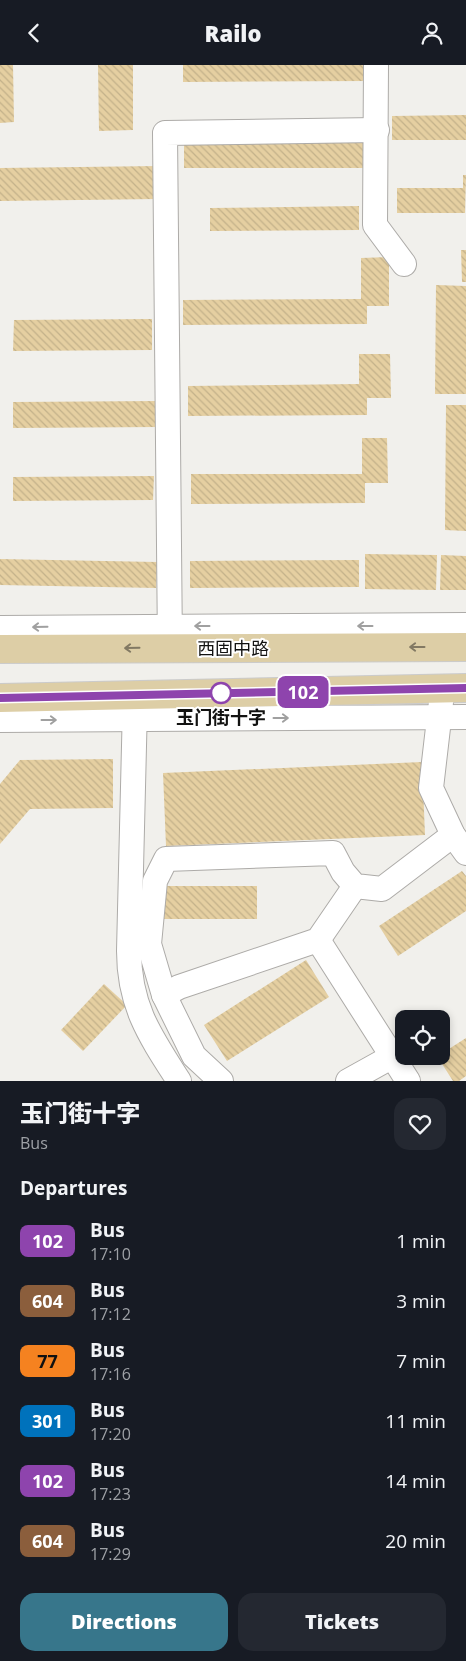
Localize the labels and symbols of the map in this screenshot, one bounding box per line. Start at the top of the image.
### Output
one-way arrow [195,621,211,631]
one-way arrow [357,621,374,631]
one-way arrow [32,623,48,632]
street label: 西固中路 [197,636,269,660]
one-way arrow [410,642,426,652]
one-way arrow [125,643,141,653]
line badge: 102 [274,676,332,708]
marker: 玉门街十字 [210,682,232,704]
place label: 玉门街十字 [176,705,266,729]
one-way arrow [272,713,289,723]
one-way arrow [40,715,56,725]

